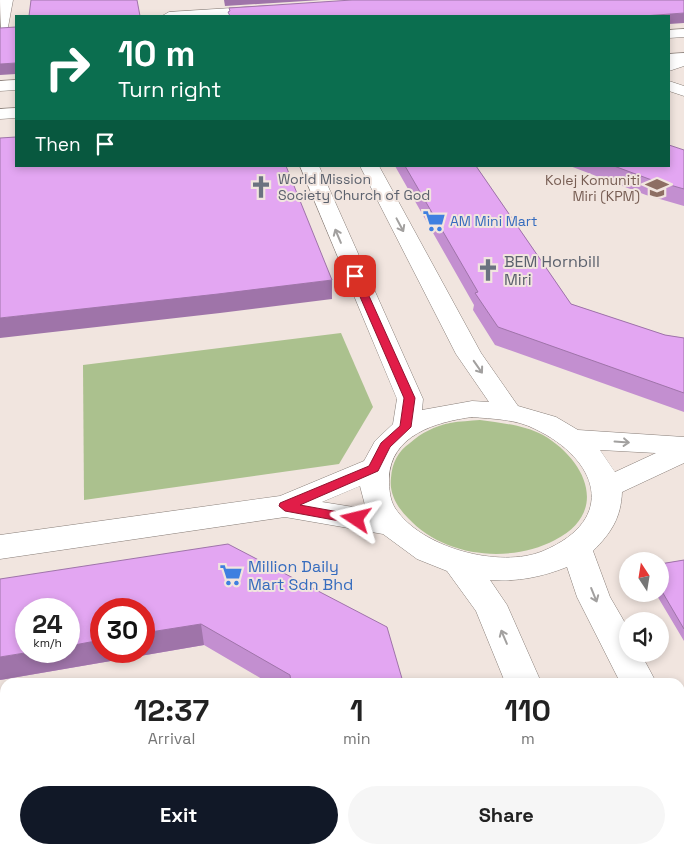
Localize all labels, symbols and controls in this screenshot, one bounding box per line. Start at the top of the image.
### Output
text: 10 m [118,32,195,76]
icon: right [35,35,100,100]
text: Turn right [118,75,221,103]
icon: arrive [91,130,119,158]
text: Then [35,132,81,157]
place label: World Mission Society Church of God [278,170,430,204]
place label: Kolej Komuniti Miri (KPM) [545,171,640,205]
church icon: World Mission Society Church of God [248,174,274,200]
school or university icon: Kolej Komuniti Miri (KPM) [644,175,670,201]
supermarket icon: AM Mini Mart [421,208,447,234]
place label: AM Mini Mart [450,212,538,230]
one-way arrow [395,217,405,232]
one-way arrow [333,229,343,244]
place label: BEM Hornbill Miri [504,251,600,290]
pin [334,255,376,297]
church icon: BEM Hornbill Miri [475,257,501,283]
icon: arrive [341,262,369,290]
one-way arrow [473,360,483,374]
one-way arrow [614,437,630,447]
position arrow [329,492,381,544]
north arrow [619,552,669,602]
map controls [619,552,669,662]
place label: Million Daily Mart Sdn Bhd [248,556,353,595]
supermarket icon: Million Daily Mart Sdn Bhd [218,562,244,588]
one-way arrow [589,587,599,602]
speed limit sign: 30 [90,598,155,663]
text: 24 [32,608,63,640]
button: sound [619,612,669,662]
one-way arrow [499,630,508,646]
text: km/h [33,635,62,651]
text: 12:37 [134,691,209,730]
text: 1 [350,691,364,730]
text: 110 [505,691,551,730]
text: Arrival [148,728,195,749]
text: min [343,728,371,749]
text: m [521,728,535,749]
button: Exit [20,786,338,844]
button: Share [348,786,665,844]

